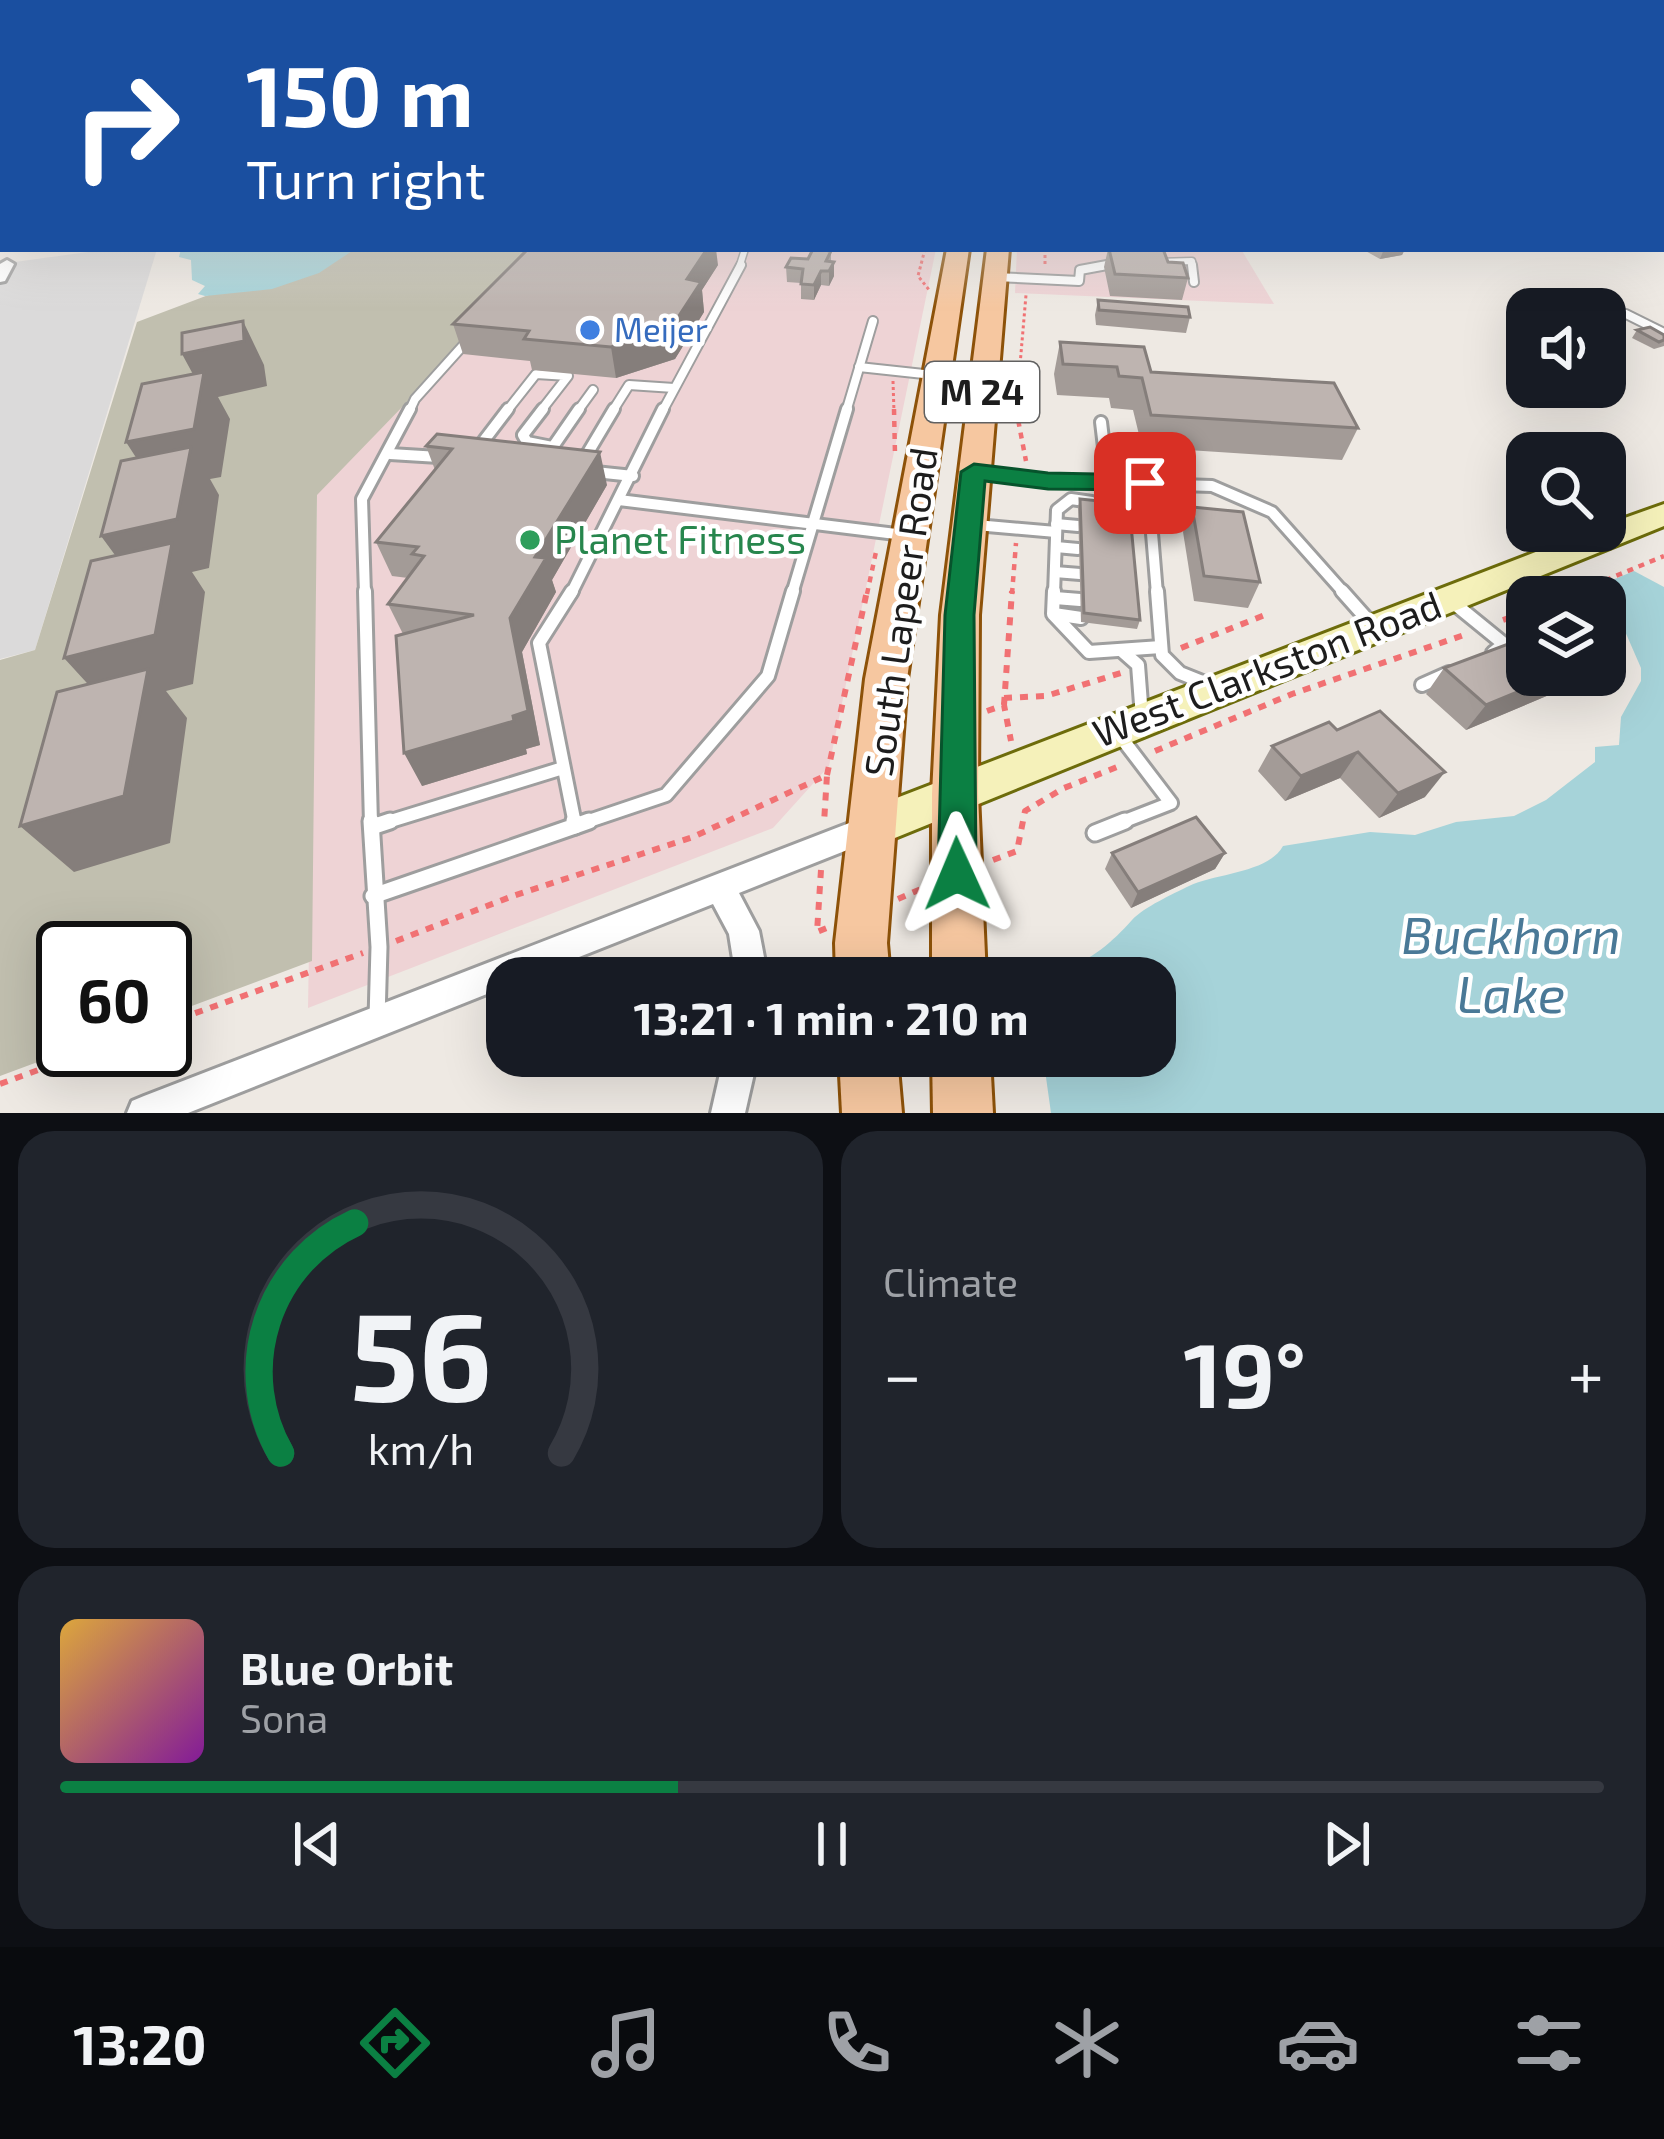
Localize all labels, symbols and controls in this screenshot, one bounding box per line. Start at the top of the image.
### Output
text: 150 m [246,43,474,144]
icon: right [48,48,204,204]
text: Turn right [246,145,486,210]
map controls [1506,288,1626,696]
button: sound [1506,288,1626,408]
place label: Meijer [614,309,708,349]
marker: Meijer [577,317,603,343]
road number: M 24 [925,362,1039,422]
pin [1094,432,1196,534]
button: search [1506,432,1626,552]
street label: South Lapeer Road [853,444,946,779]
icon: arrive [1112,450,1178,516]
place label: Planet Fitness [554,515,806,562]
marker: Planet Fitness [517,527,543,553]
button: layers [1506,576,1626,696]
street label: West Clarkston Road [1086,579,1447,756]
position arrow [894,811,1020,937]
water label: Buckhorn Lake [1401,903,1621,1023]
speed limit sign: 60 [36,921,192,1077]
text: 13:21 · 1 min · 210 m [633,990,1029,1044]
text: Climate [883,1258,1018,1305]
text: 56 [349,1277,492,1427]
text: 19° [1183,1318,1306,1426]
text: − [883,1333,922,1412]
text: + [1568,1333,1604,1412]
text: km/h [367,1421,474,1473]
text: Blue Orbit [240,1640,453,1694]
text: Sona [240,1694,328,1741]
icon: previous [284,1811,350,1877]
icon: pause [799,1811,865,1877]
icon: next [1314,1811,1380,1877]
icon: directions [353,2001,437,2085]
icon: music [584,2001,668,2085]
icon: phone [815,2001,899,2085]
icon: climate [1045,2001,1129,2085]
icon: car [1276,2001,1360,2085]
icon: filters [1507,2001,1591,2085]
text: 13:20 [73,2011,207,2076]

